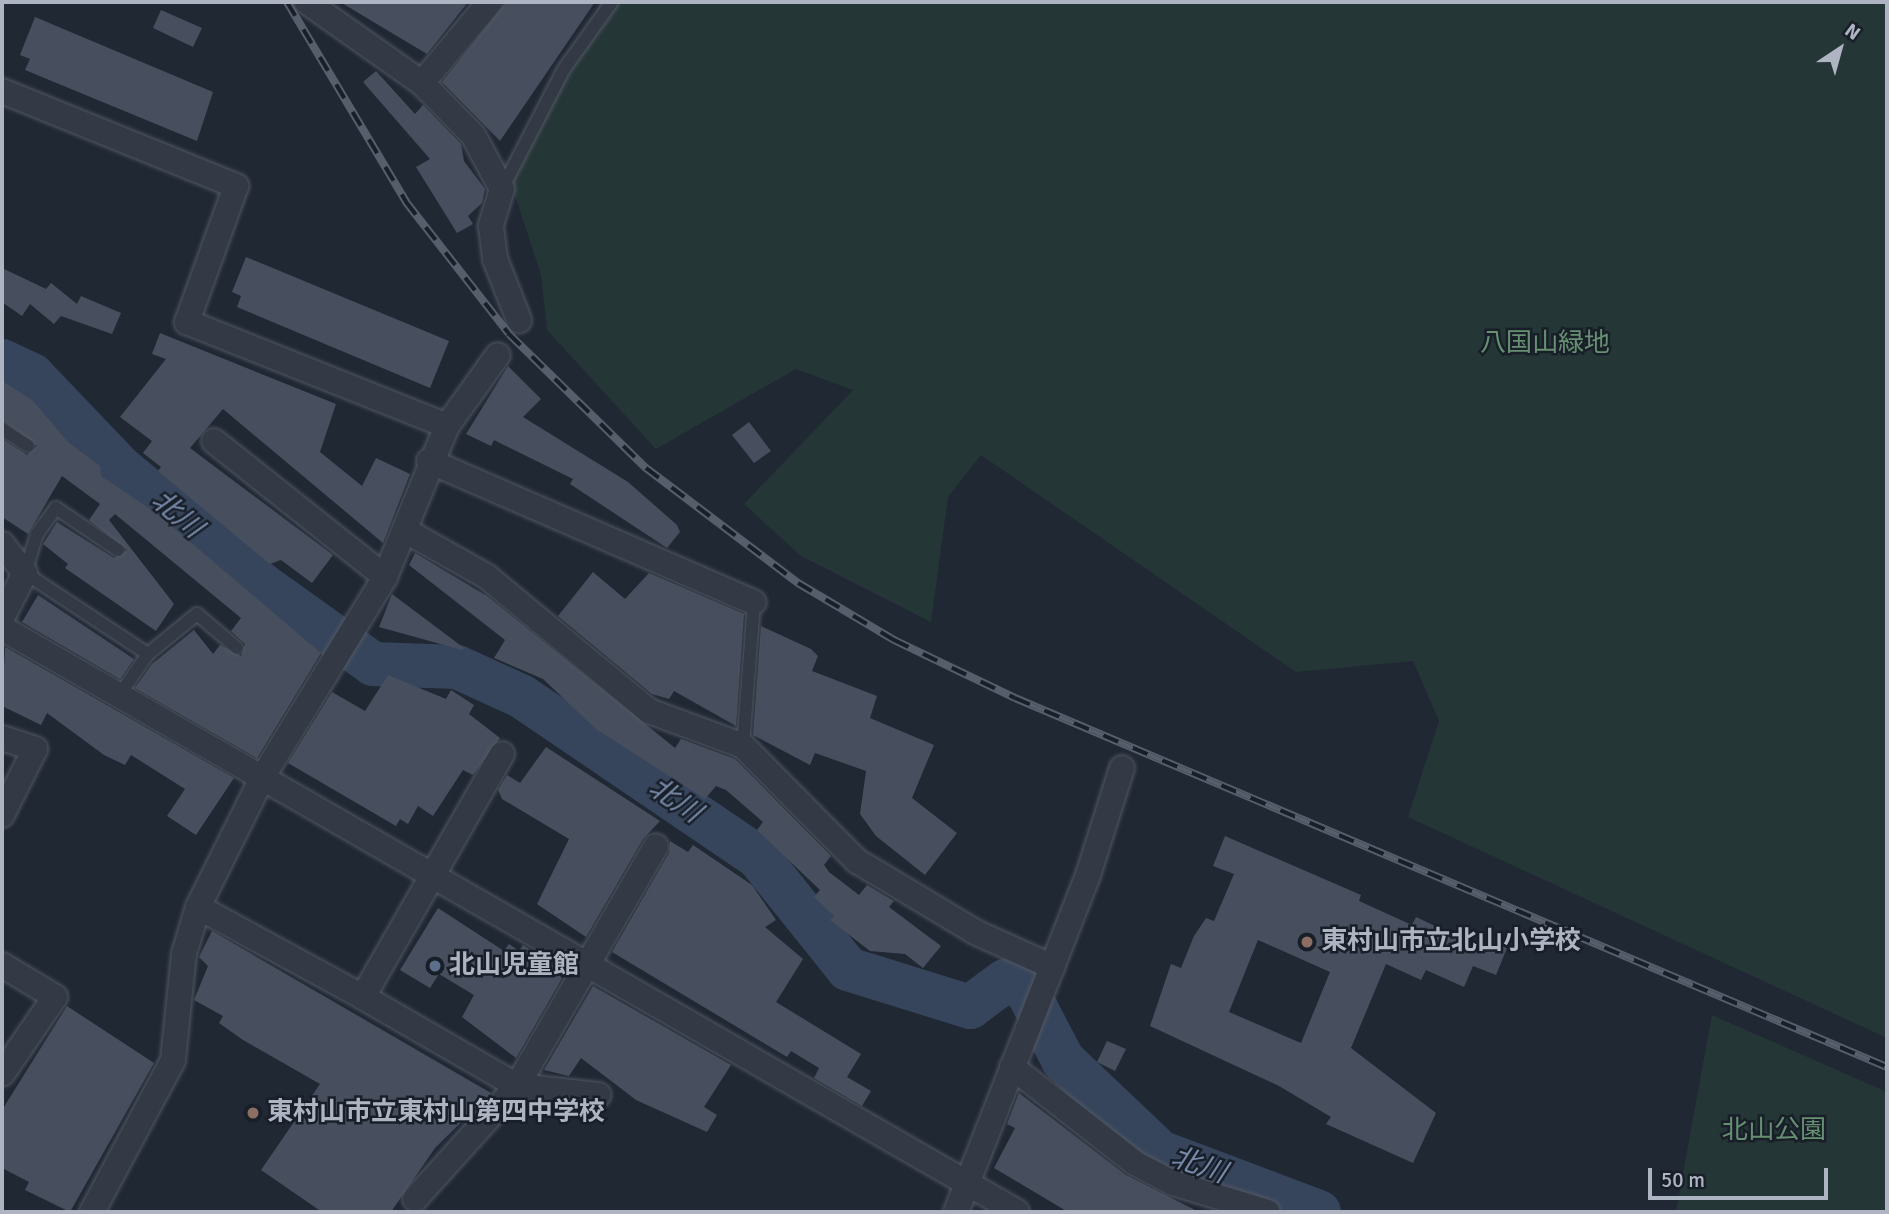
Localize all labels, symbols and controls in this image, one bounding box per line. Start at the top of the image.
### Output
north arrow [1805,14,1875,84]
text: N [1840,18,1865,46]
park label: 八国山緑地 [1480,328,1610,360]
water label: 北川 [145,483,209,545]
water label: 北川 [642,770,708,830]
place label: 東村山市立北山小学校 [1321,926,1581,958]
marker: 東村山市立北山小学校 [1299,934,1315,950]
place label: 北山児童館 [449,950,579,982]
marker: 北山児童館 [427,958,443,974]
place label: 東村山市立東村山第四中学校 [267,1097,605,1129]
marker: 東村山市立東村山第四中学校 [245,1105,261,1121]
park label: 北山公園 [1722,1115,1826,1147]
water label: 北川 [1167,1140,1231,1190]
scale bar [1651,1154,1831,1198]
text: 50 m [1661,1167,1705,1193]

